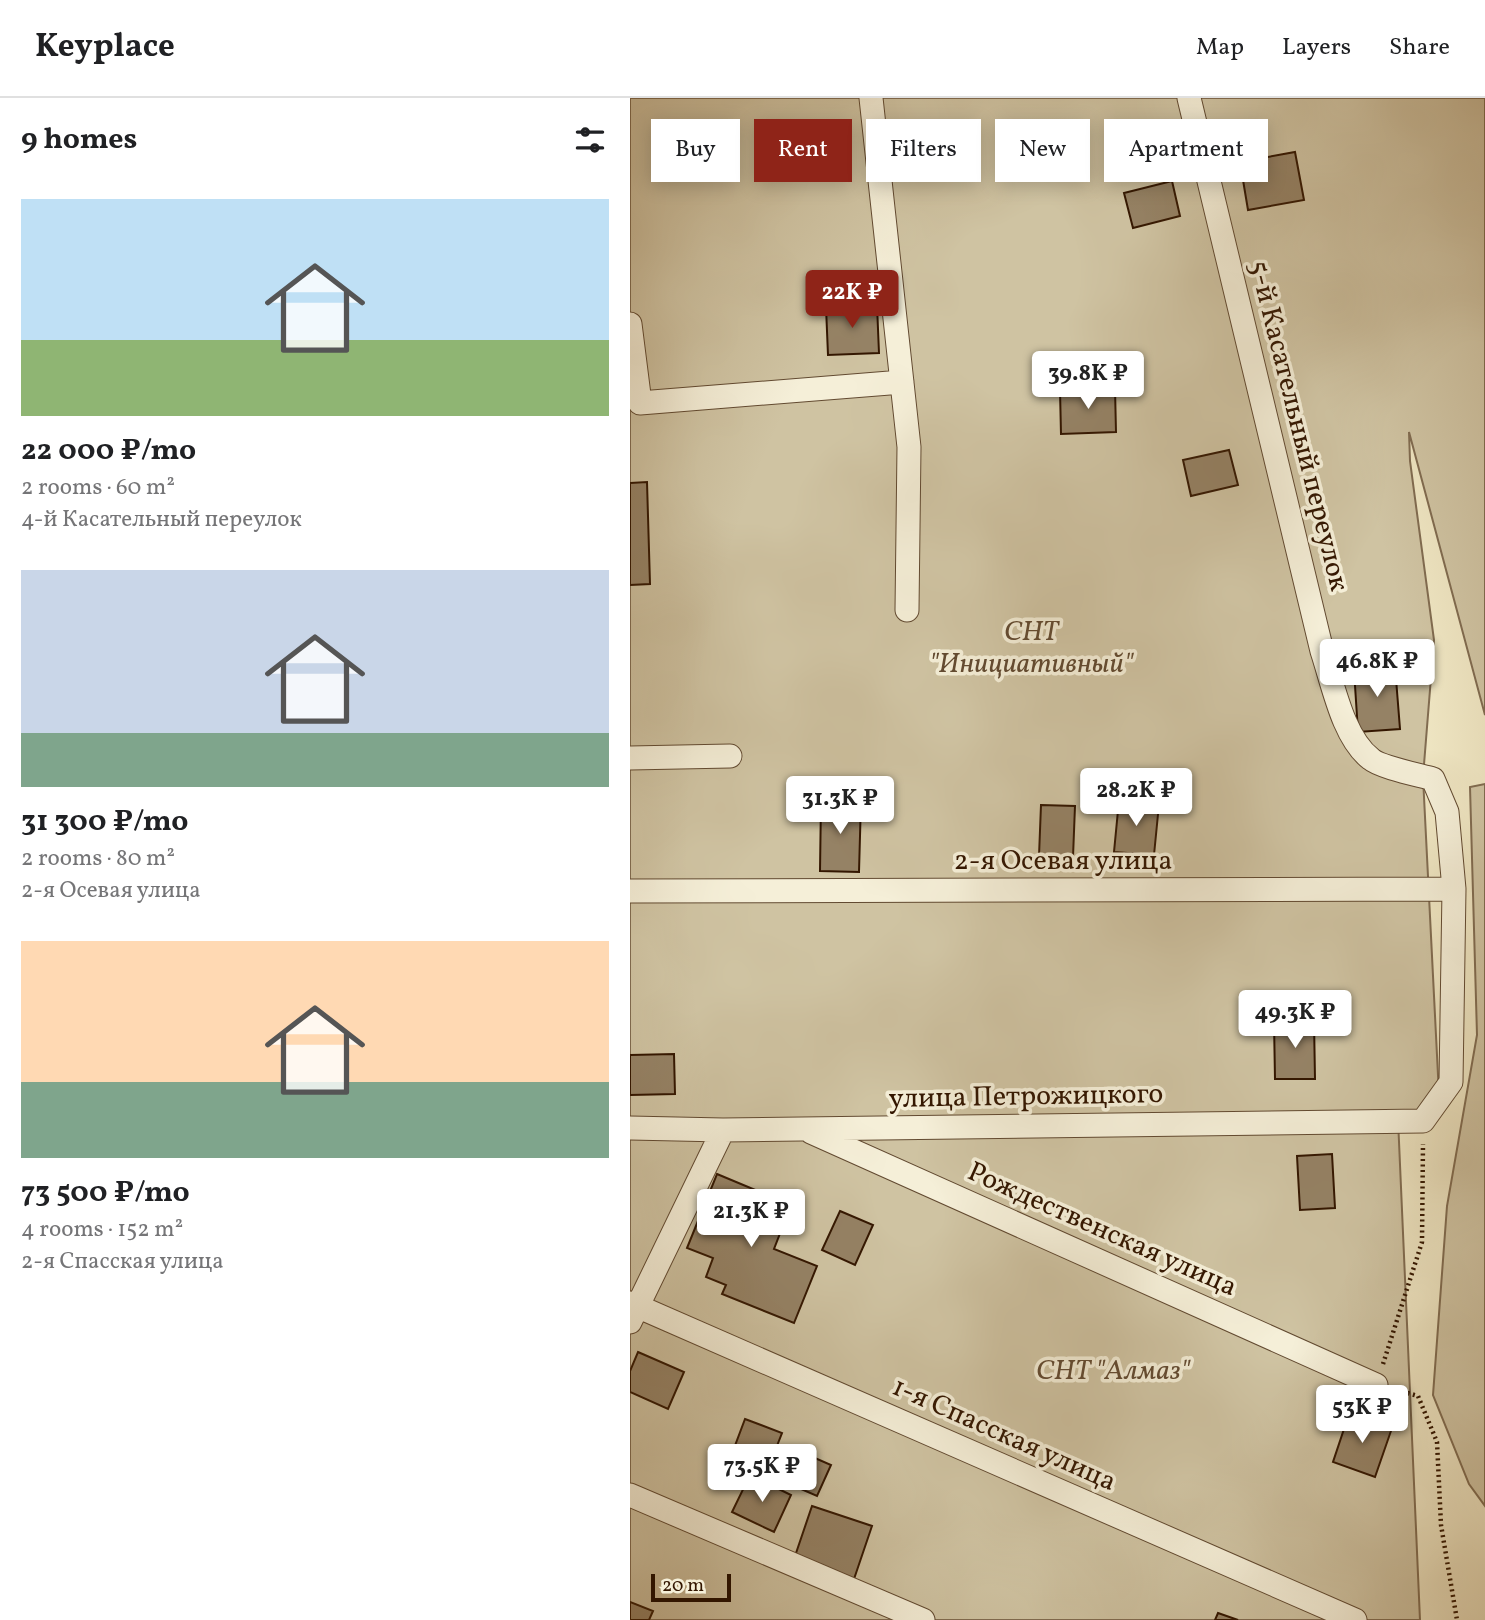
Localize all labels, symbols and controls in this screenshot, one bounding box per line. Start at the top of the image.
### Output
text: Keyplace [35,25,175,71]
text: Map [1196,31,1244,65]
text: Layers [1282,31,1351,65]
text: Share [1389,31,1450,65]
text: 9 homes [21,119,137,161]
chip: Buy [651,119,740,182]
chip: Rent [754,119,852,182]
chip: Filters [866,119,981,182]
chip: New [995,119,1090,182]
chip: Apartment [1104,119,1268,182]
icon: filters [571,121,609,159]
icon: home [252,245,378,371]
street label: 5-й Касательный переулок [1238,256,1358,596]
pin: 22K ₽ [803,271,901,330]
text: 22K ₽ [822,277,882,309]
pin: 39.8K ₽ [1023,352,1153,411]
text: 39.8K ₽ [1048,358,1128,390]
text: 22 000 ₽/mo [21,430,196,472]
text: 2 rooms · 60 m² [21,472,175,504]
text: 4-й Касательный переулок [21,504,302,536]
park label: СНТ "Инициативный" [929,613,1135,684]
icon: home [252,616,378,742]
pin: 46.8K ₽ [1312,640,1442,699]
text: 46.8K ₽ [1336,646,1418,678]
pin: 28.2K ₽ [1071,768,1201,828]
text: 28.2K ₽ [1096,775,1176,807]
pin: 31.3K ₽ [775,776,905,836]
text: 31.3K ₽ [802,783,878,815]
text: 31 300 ₽/mo [21,801,188,843]
street label: 2-я Осевая улица [954,842,1172,881]
text: 2 rooms · 80 m² [21,843,175,875]
text: 2-я Осевая улица [21,875,201,907]
icon: home [252,987,378,1113]
pin: 49.3K ₽ [1230,990,1360,1050]
text: 49.3K ₽ [1255,997,1335,1029]
street label: улица Петрожицкого [888,1075,1164,1119]
street label: Рождественская улица [961,1153,1243,1307]
text: 73 500 ₽/mo [21,1172,190,1214]
pin: 21.3K ₽ [686,1190,816,1249]
text: 21.3K ₽ [713,1196,789,1228]
text: 4 rooms · 152 m² [21,1214,183,1246]
text: 2-я Спасская улица [21,1246,224,1278]
park label: СНТ "Алмаз" [1036,1352,1192,1391]
street label: 1-я Спасская улица [886,1368,1122,1502]
pin: 53K ₽ [1313,1386,1411,1445]
text: 53K ₽ [1332,1392,1392,1424]
pin: 73.5K ₽ [697,1444,827,1504]
text: 73.5K ₽ [724,1451,800,1483]
scale bar [651,1571,732,1603]
text: 20 m [662,1573,704,1599]

